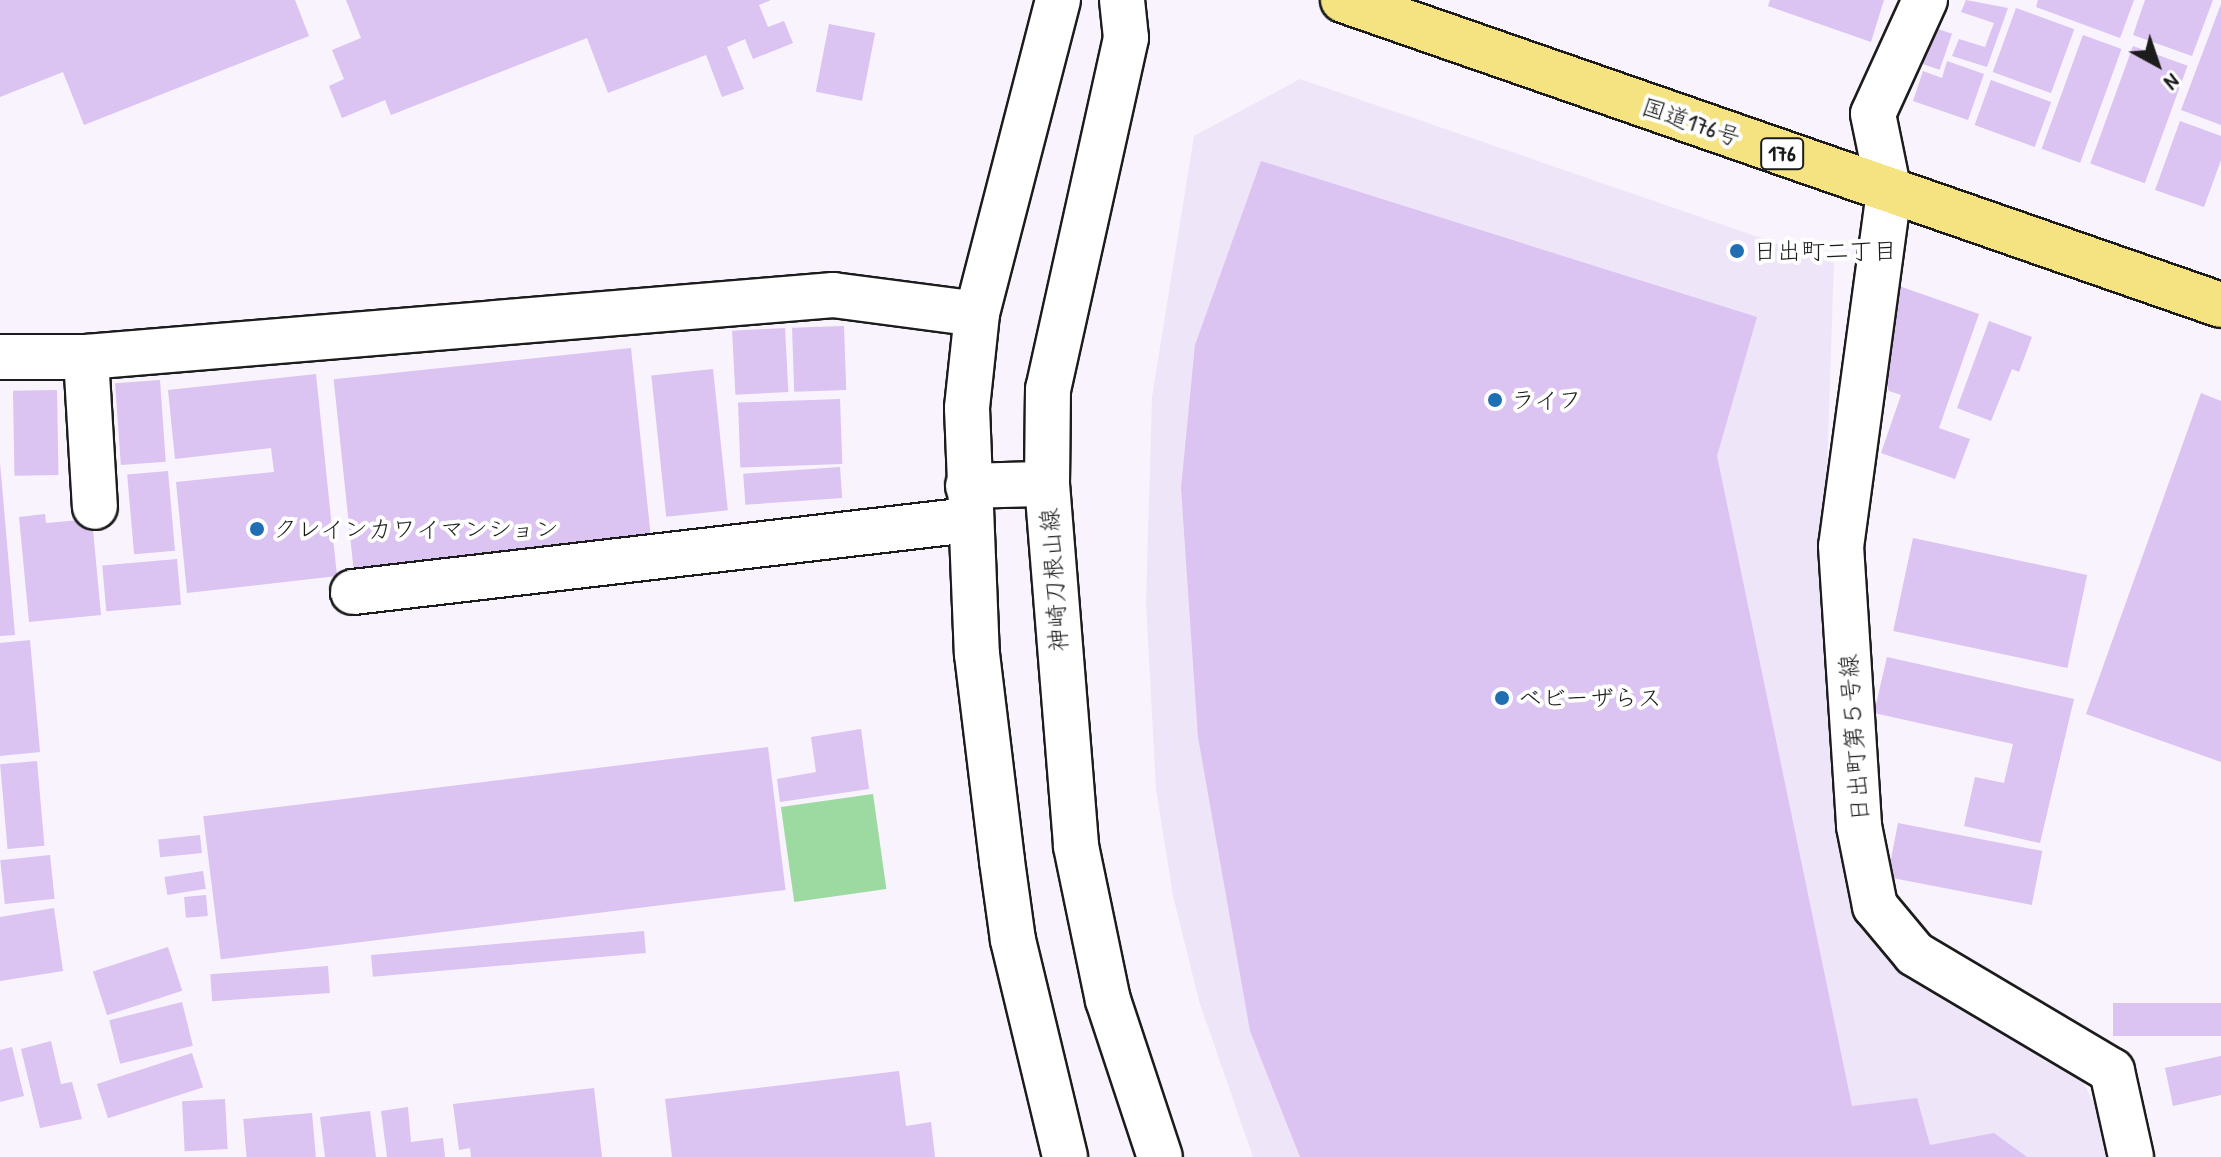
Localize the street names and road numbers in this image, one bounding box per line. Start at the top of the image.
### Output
street label: 国道176号 [1638,92,1744,152]
road number: 176 [1760,136,1804,172]
street label: 神崎刀根山線 [1035,507,1073,653]
street label: 日出町第５号線 [1834,653,1874,823]

